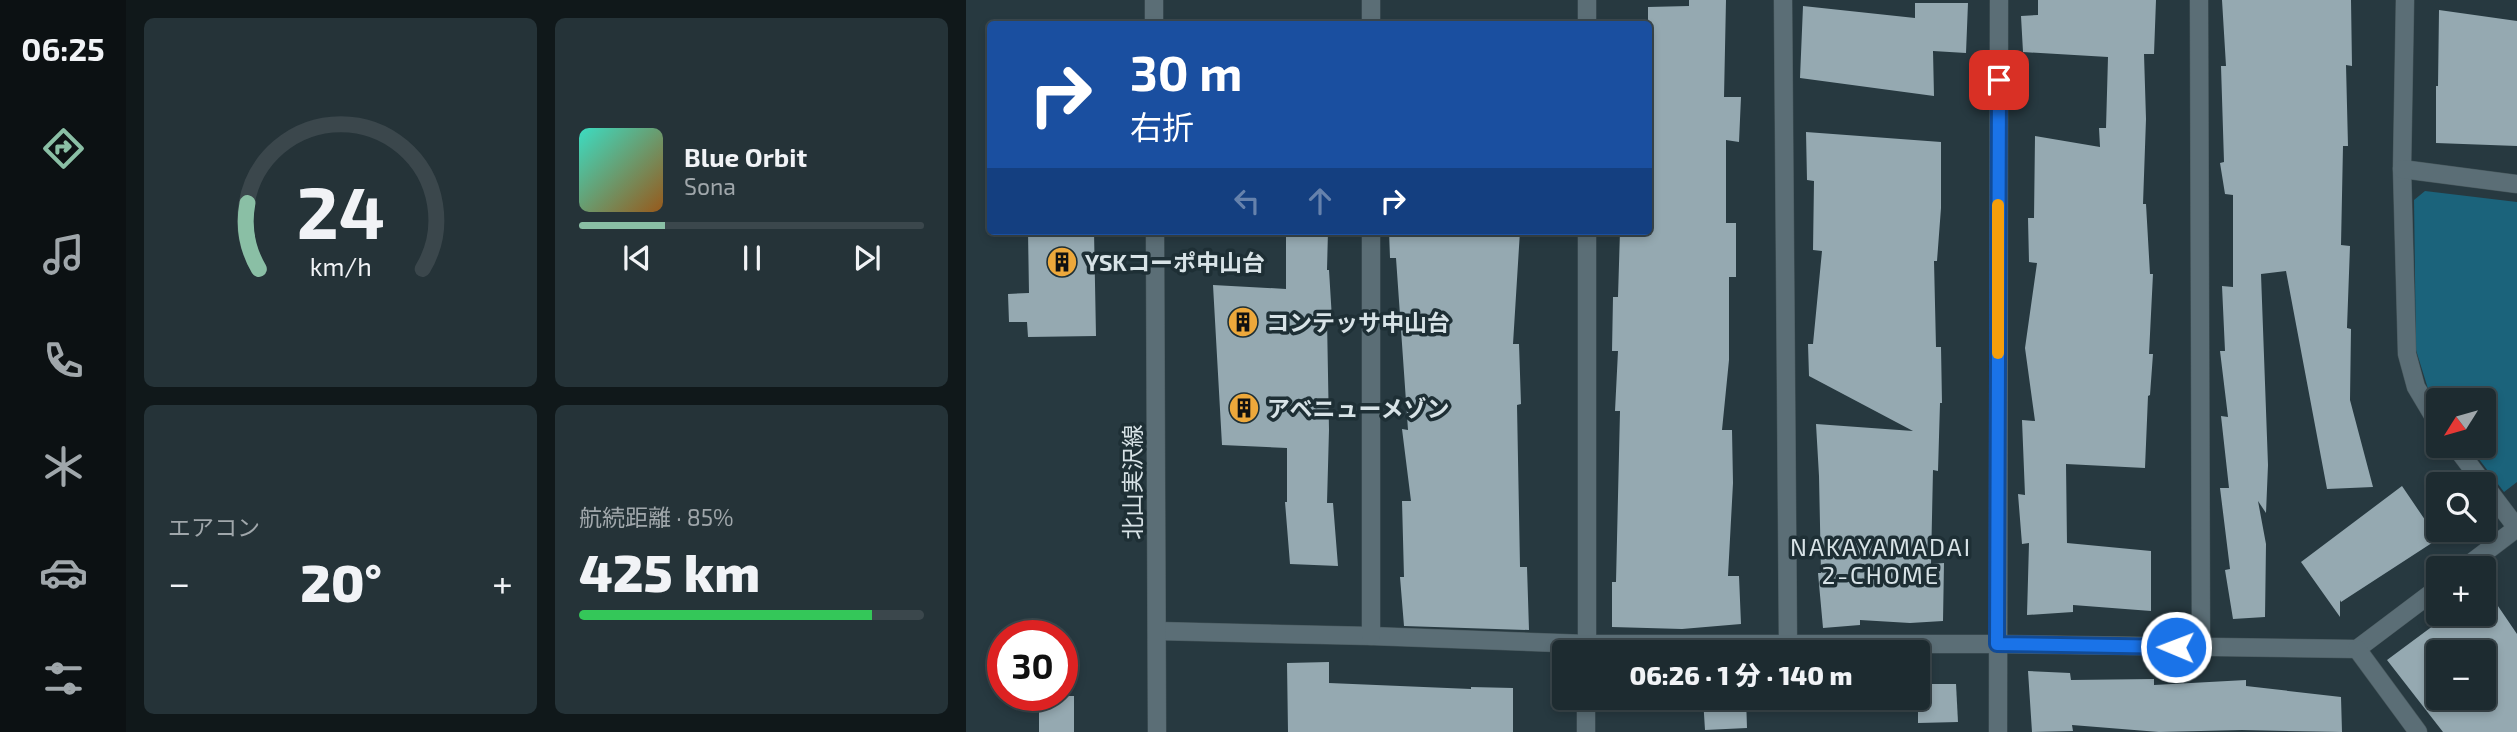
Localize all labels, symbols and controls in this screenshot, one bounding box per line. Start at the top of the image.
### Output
text: 06:25 [21,29,105,67]
text: 30 m [1130,42,1242,101]
icon: right [1015,49,1106,140]
pin [1969,50,2029,110]
icon: arrive [1980,61,2018,99]
text: 右折 [1130,107,1194,145]
icon: directions [39,124,88,173]
text: Blue Orbit [684,141,807,172]
text: 24 [296,166,385,254]
text: Sona [684,172,736,200]
icon: left [1228,182,1266,220]
icon: ahead [1301,182,1339,220]
icon: right [1374,182,1412,220]
icon: music [39,230,88,279]
icon: previous [618,239,656,277]
icon: pause [733,239,771,277]
icon: next [848,239,886,277]
building icon: YSKコーポ中山台 [1045,245,1079,279]
place label: YSKコーポ中山台 [1085,248,1265,276]
text: km/h [309,251,372,281]
building icon: コンテッサ中山台 [1226,305,1260,339]
place label: コンテッサ中山台 [1266,308,1450,336]
icon: phone [39,336,88,385]
north arrow [2426,388,2496,458]
map controls [2426,388,2496,710]
building icon: アベニューメゾン [1227,391,1261,425]
place label: アベニューメゾン [1267,394,1450,422]
street label: 北山実沢線 [1118,425,1146,540]
icon: climate [39,442,88,491]
button: search [2426,472,2496,542]
text: 航続距離 · 85% [579,503,734,531]
text: エアコン [168,513,260,541]
district label: NAKAYAMADAI 2-CHOME [1790,532,1972,589]
text: 425 km [579,540,760,602]
icon: car [39,548,88,597]
text: 20° [300,550,382,612]
button: + [2426,556,2496,626]
text: − [168,559,190,605]
text: + [492,559,513,605]
position arrow [2139,610,2213,684]
speed limit sign: 30 [987,620,1078,711]
button: − [2426,640,2496,710]
icon: filters [39,654,88,703]
text: 06:26 · 1 分 · 140 m [1629,659,1853,690]

